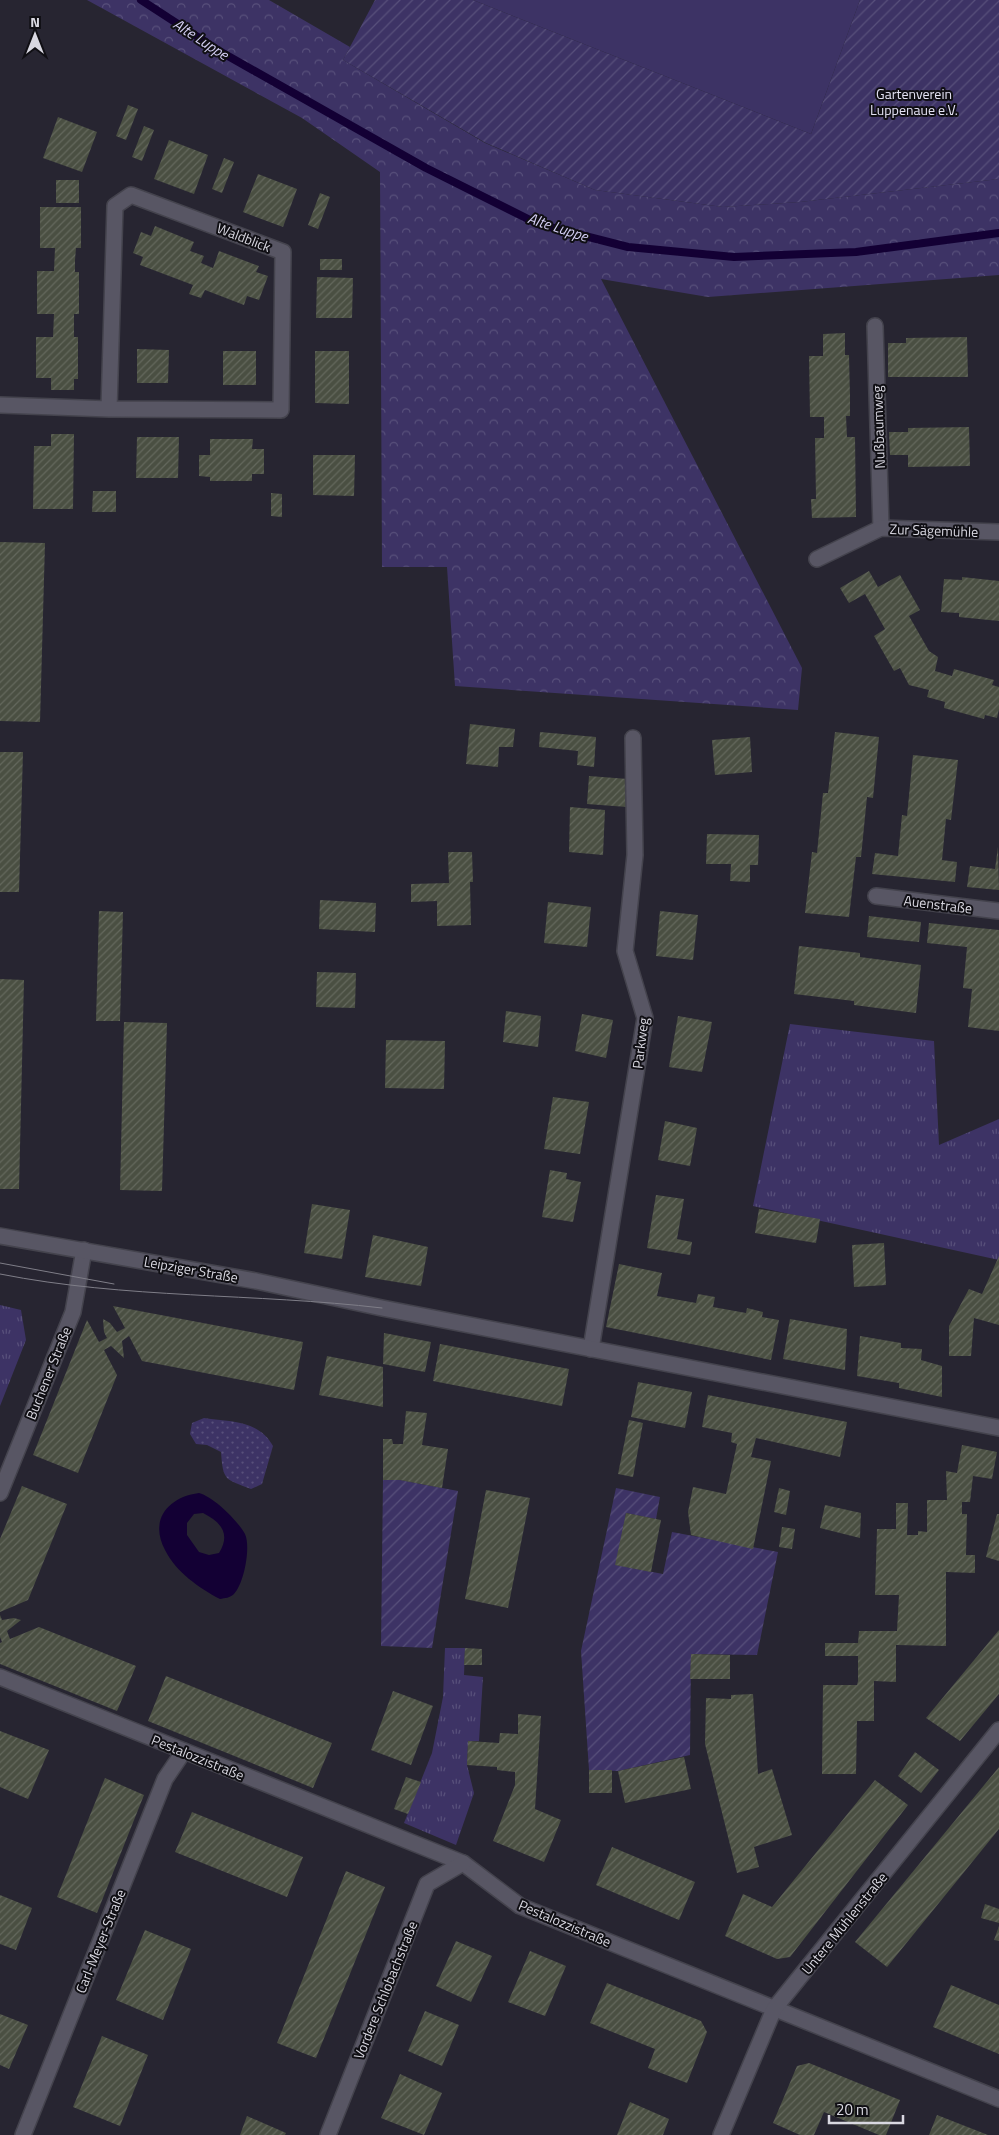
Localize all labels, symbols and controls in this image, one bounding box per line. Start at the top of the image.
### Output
north arrow [10,10,60,60]
text: N [30,11,40,32]
water label: Alte Luppe [169,12,234,66]
park label: Gartenverein Luppenaue e.V. [870,83,958,120]
water label: Alte Luppe [525,206,592,248]
street label: Waldblick [214,217,274,257]
street label: Nußbaumweg [866,385,890,469]
street label: Zur Sägemühle [889,518,979,542]
street label: Auenstraße [903,889,973,919]
street label: Parkweg [626,1016,654,1070]
street label: Leipziger Straße [142,1250,240,1288]
street label: Buchener Straße [20,1323,76,1423]
street label: Pestalozzistraße [148,1729,248,1785]
street label: Untere Mühlenstraße [796,1867,892,1979]
street label: Carl-Meyer-Straße [70,1886,130,1996]
street label: Pestalozzistraße [516,1894,614,1952]
street label: Vordere Schlobachstraße [348,1918,422,2062]
scale bar [829,2092,903,2124]
text: 20 m [836,2098,869,2121]

